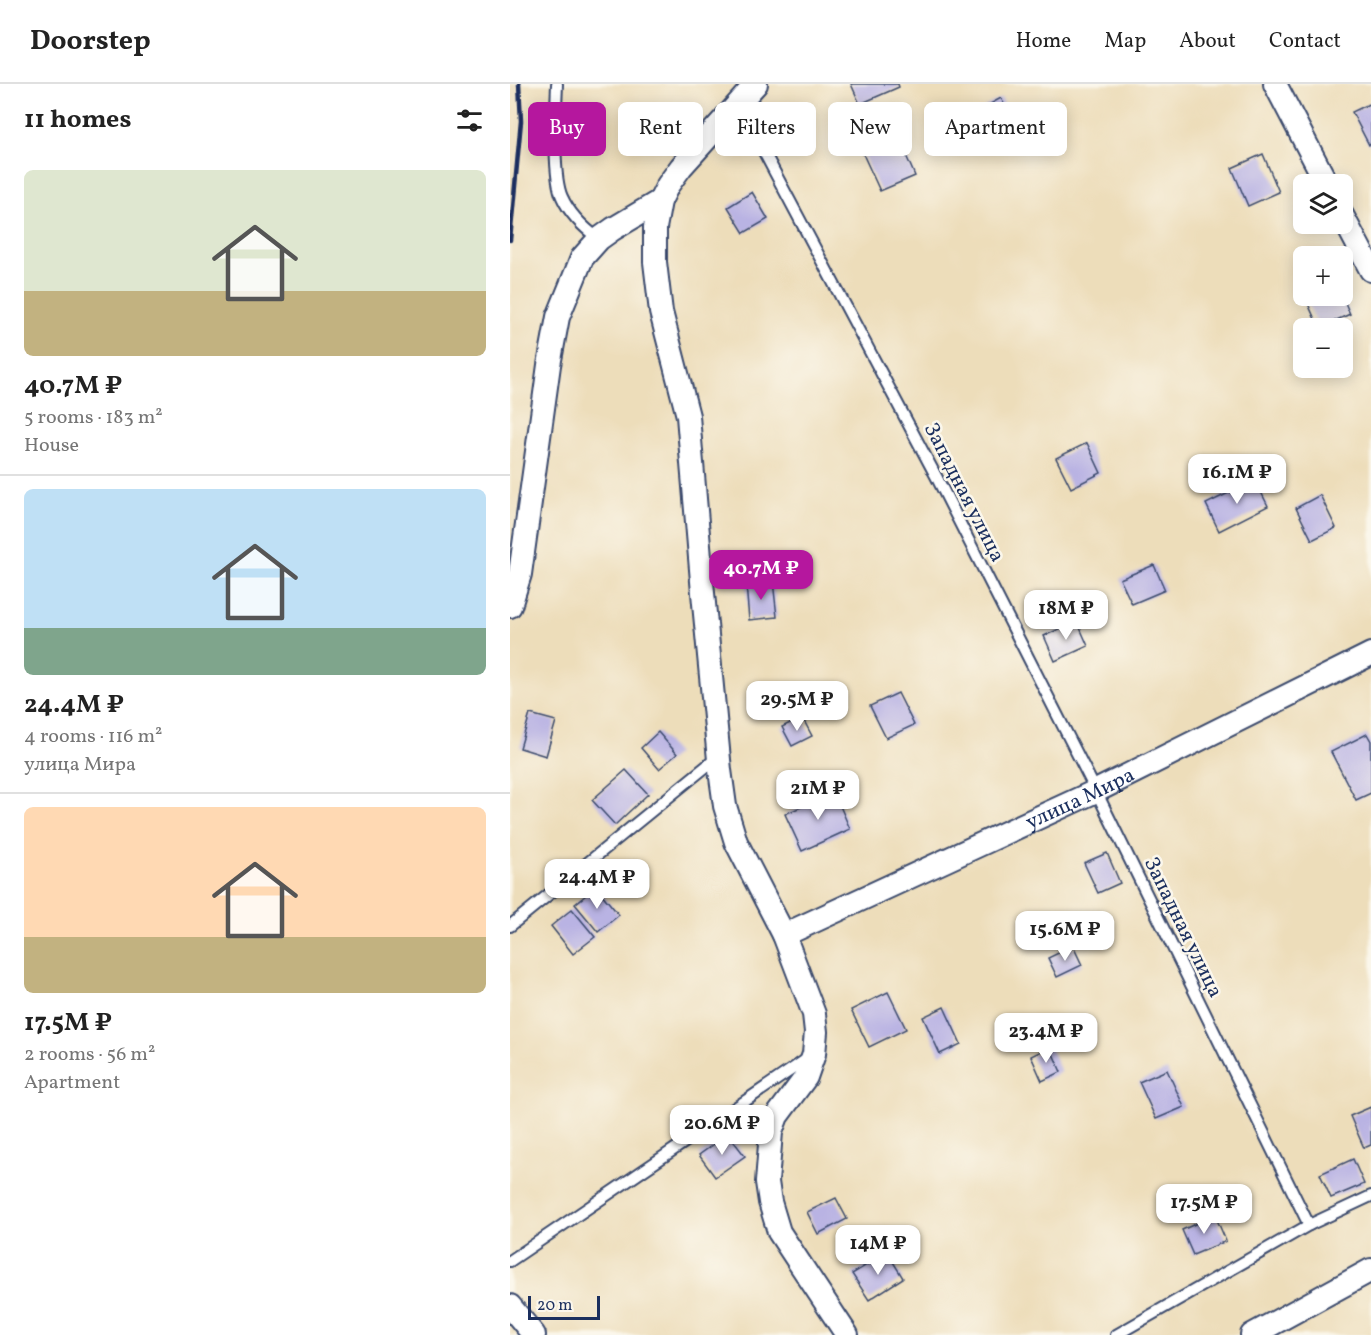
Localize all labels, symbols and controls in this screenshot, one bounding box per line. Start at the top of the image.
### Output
text: Doorstep [30,22,151,61]
text: Home [1016,27,1071,56]
text: Map [1104,27,1146,56]
text: About [1179,27,1236,56]
text: Contact [1269,27,1341,56]
text: 11 homes [24,102,131,138]
chip: Buy [528,102,606,156]
chip: Rent [618,102,703,156]
chip: Filters [715,102,816,156]
chip: New [828,102,912,156]
chip: Apartment [924,102,1067,156]
icon: filters [453,104,486,137]
map controls [1293,174,1353,378]
button: layers [1293,174,1353,234]
icon: home [201,209,309,317]
button: + [1293,246,1353,306]
button: − [1293,318,1353,378]
text: 40.7M ₽ [24,368,122,404]
text: 5 rooms · 183 m² [24,404,163,432]
street label: Западная улица [916,418,1011,568]
text: House [24,432,79,460]
pin: 16.1M ₽ [1182,454,1292,505]
text: 16.1M ₽ [1202,459,1272,487]
icon: home [201,528,309,636]
pin: 40.7M ₽ [706,550,816,601]
text: 40.7M ₽ [723,555,799,583]
pin: 18M ₽ [1024,590,1108,641]
text: 18M ₽ [1038,595,1094,623]
pin: 29.5M ₽ [742,681,852,732]
text: 29.5M ₽ [760,686,834,714]
text: 24.4M ₽ [24,687,124,723]
text: 4 rooms · 116 m² [24,723,163,751]
text: улица Мира [24,751,136,779]
street label: улица Мира [1021,761,1140,838]
pin: 21M ₽ [776,770,860,821]
text: 21M ₽ [790,775,846,803]
icon: home [201,846,309,954]
street label: Западная улица [1136,852,1229,1003]
pin: 24.4M ₽ [542,859,652,910]
text: 24.4M ₽ [558,864,636,892]
pin: 15.6M ₽ [1010,911,1120,962]
text: 15.6M ₽ [1029,916,1101,944]
text: 17.5M ₽ [24,1005,112,1041]
pin: 23.4M ₽ [991,1013,1101,1064]
text: 23.4M ₽ [1008,1018,1084,1046]
text: 2 rooms · 56 m² [24,1041,155,1069]
text: Apartment [24,1069,120,1097]
pin: 20.6M ₽ [667,1105,777,1156]
text: 20.6M ₽ [684,1110,760,1138]
pin: 17.5M ₽ [1149,1184,1259,1235]
text: 17.5M ₽ [1170,1189,1238,1217]
pin: 14M ₽ [836,1225,920,1276]
text: 14M ₽ [849,1230,907,1258]
scale bar [528,1293,600,1320]
text: 20 m [537,1295,572,1317]

